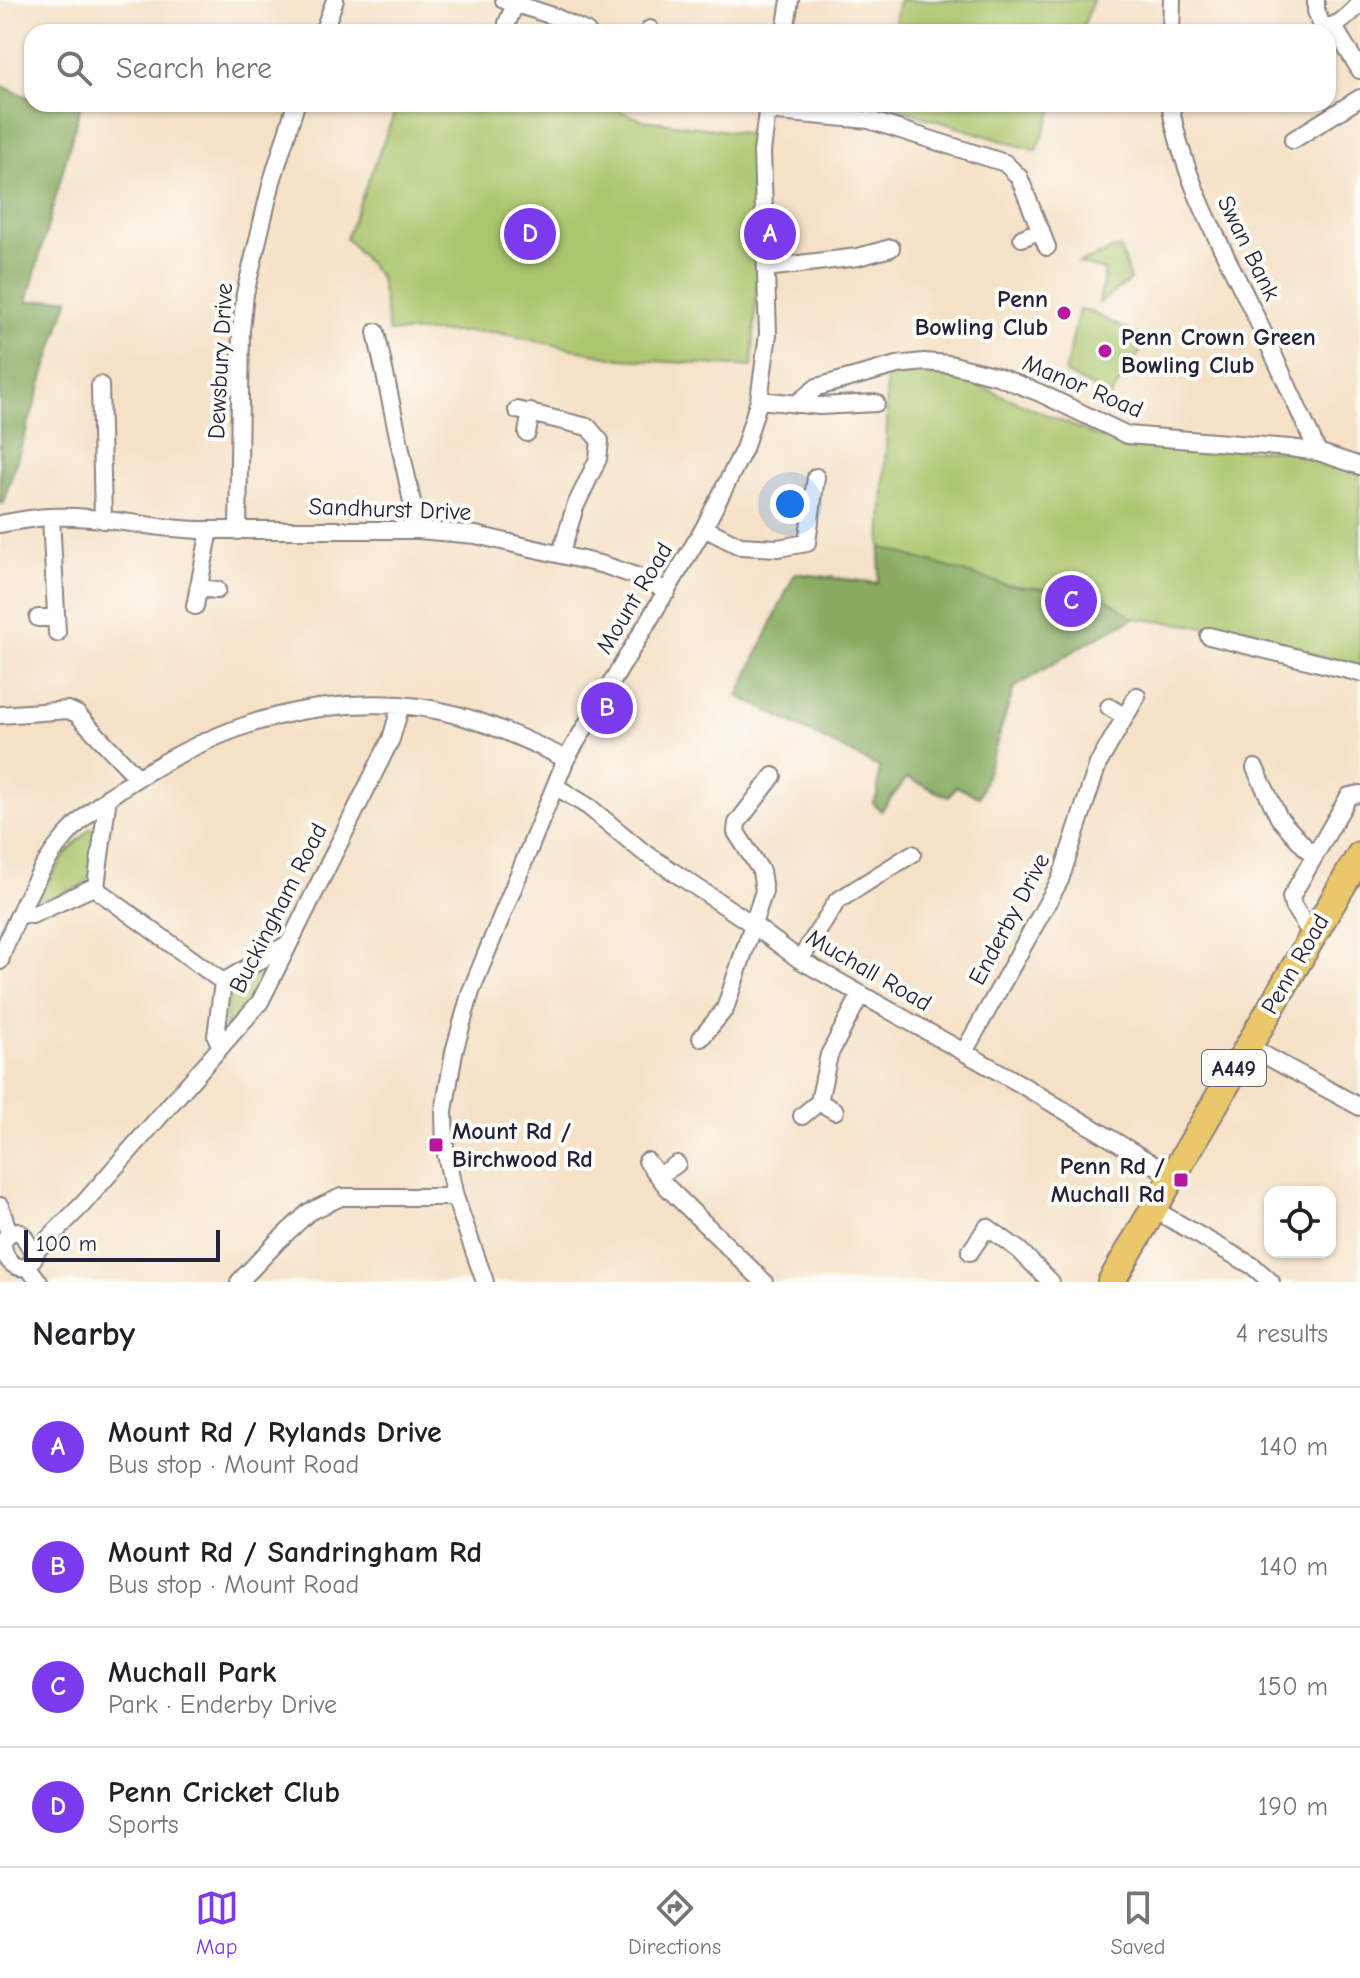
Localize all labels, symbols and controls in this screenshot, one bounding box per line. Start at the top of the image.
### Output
search box [24,24,1336,112]
icon: search [52,46,96,90]
text: Search here [116,51,272,86]
street label: Swan Bank [1212,191,1287,305]
pin: D [504,204,556,264]
pin: A [744,204,796,264]
street label: Dewsbury Drive [202,282,238,440]
place label: Penn Bowling Club [915,285,1048,341]
marker: Penn Bowling Club [1055,304,1073,322]
place label: Penn Crown Green Bowling Club [1121,323,1316,379]
marker: Penn Crown Green Bowling Club [1096,342,1114,360]
street label: Manor Road [1019,348,1147,424]
your location [770,484,810,524]
street label: Sandhurst Drive [308,492,472,526]
street label: Mount Road [590,537,678,659]
pin: C [1045,571,1097,631]
pin: B [581,678,633,738]
street label: Buckingham Road [223,818,333,998]
street label: Enderby Drive [963,848,1055,990]
street label: Penn Road [1255,909,1335,1019]
street label: Muchall Road [802,923,936,1017]
road number: A449 [1202,1050,1266,1086]
place label: Mount Rd / Birchwood Rd [452,1117,593,1173]
marker: Mount Rd / Birchwood Rd [427,1136,445,1154]
place label: Penn Rd / Muchall Rd [1051,1152,1165,1208]
marker: Penn Rd / Muchall Rd [1172,1171,1190,1189]
map controls [1264,1186,1336,1258]
button: locate [1264,1186,1336,1258]
scale bar [24,1226,220,1262]
text: 100 m [36,1231,97,1257]
text: Nearby [32,1314,135,1354]
text: 4 results [1236,1319,1328,1349]
text: Mount Rd / Rylands Drive [108,1415,442,1450]
text: A [51,1432,65,1462]
text: 140 m [1259,1432,1328,1462]
text: Bus stop · Mount Road [108,1450,359,1480]
text: Mount Rd / Sandringham Rd [108,1535,482,1570]
text: B [50,1552,66,1582]
text: 140 m [1259,1552,1328,1582]
text: Bus stop · Mount Road [108,1570,359,1600]
text: Muchall Park [108,1655,276,1690]
text: C [50,1672,66,1702]
text: 150 m [1258,1672,1328,1702]
text: Park · Enderby Drive [108,1690,337,1720]
text: Penn Cricket Club [108,1775,340,1810]
text: D [50,1792,66,1822]
text: 190 m [1258,1792,1328,1822]
text: Sports [108,1810,179,1840]
tab: Map [195,1886,239,1960]
tab: Directions [628,1886,721,1960]
tab: Saved [1110,1886,1165,1960]

